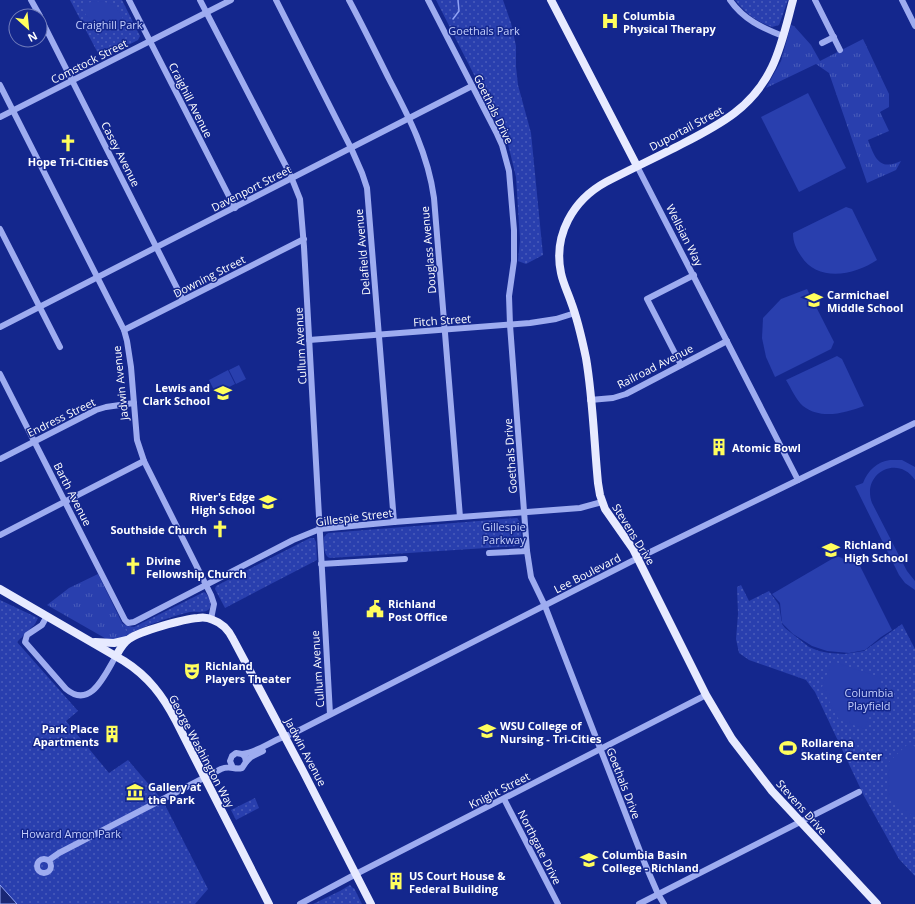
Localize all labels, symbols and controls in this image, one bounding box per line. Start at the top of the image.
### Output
north arrow [8,8,48,48]
place label: Columbia Physical Therapy [623,8,716,36]
hospital icon: Columbia Physical Therapy [600,11,620,31]
park label: Craighill Park [75,17,143,32]
park label: Goethals Park [448,23,520,38]
text: N [25,29,40,46]
street label: Comstock Street [48,35,130,87]
street label: Craighill Avenue [166,60,216,140]
street label: Goethals Drive [471,72,517,146]
street label: Duportail Street [646,102,726,154]
street label: Casey Avenue [98,119,144,189]
church icon: Hope Tri-Cities [58,133,78,153]
place label: Hope Tri-Cities [28,154,109,169]
street label: Davenport Street [208,161,294,215]
street label: Wellsian Way [663,202,707,269]
street label: Douglass Avenue [417,206,439,294]
street label: Delafield Avenue [351,208,373,296]
street label: Downing Street [170,251,248,301]
place label: Carmichael Middle School [827,287,903,315]
school or university icon: Carmichael Middle School [804,290,824,310]
street label: Cullum Avenue [290,307,310,385]
street label: Fitch Street [413,310,472,330]
street label: Railroad Avenue [614,340,696,392]
street label: Jadwin Avenue [109,345,131,422]
place label: Lewis and Clark School [142,380,210,408]
school or university icon: Lewis and Clark School [213,383,233,403]
street label: Endress Street [24,394,98,440]
street label: Goethals Drive [500,418,520,494]
building icon: Atomic Bowl [709,437,729,457]
place label: Atomic Bowl [732,440,801,455]
street label: Barth Avenue [51,460,95,528]
place label: River's Edge High School [190,489,255,517]
school or university icon: River's Edge High School [258,492,278,512]
street label: Stevens Drive [609,501,659,567]
street label: Gillespie Street [315,505,393,529]
church icon: Southside Church [210,519,230,539]
park label: Gillespie Parkway [482,519,526,547]
place label: Southside Church [110,522,207,537]
place label: Richland High School [844,537,908,565]
school or university icon: Richland High School [821,540,841,560]
street label: Lee Boulevard [551,550,623,596]
place label: Divine Fellowship Church [146,553,247,581]
church icon: Divine Fellowship Church [123,556,143,576]
place label: Richland Post Office [388,596,448,624]
public building icon: Richland Post Office [365,599,385,619]
street label: Cullum Avenue [307,630,327,708]
place label: Richland Players Theater [205,658,291,686]
theatre icon: Richland Players Theater [182,661,202,681]
park label: Columbia Playfield [845,685,893,713]
street label: George Washington Way [166,692,238,811]
street label: Jadwin Avenue [281,714,330,789]
place label: WSU College of Nursing - Tri-Cities [500,718,602,746]
place label: Park Place Apartments [33,721,100,749]
school or university icon: WSU College of Nursing - Tri-Cities [477,721,497,741]
building icon: Park Place Apartments [102,724,122,744]
place label: Rollarena Skating Center [801,735,882,763]
sports icon: Rollarena Skating Center [778,738,798,758]
street label: Goethals Drive [603,745,645,821]
street label: Knight Street [466,768,532,812]
street label: Stevens Drive [773,776,831,838]
place label: Gallery at the Park [148,779,202,807]
museum icon: Gallery at the Park [125,782,145,802]
street label: Northgate Drive [515,807,565,887]
park label: Howard Amon Park [21,826,121,841]
place label: Columbia Basin College - Richland [602,847,699,875]
school or university icon: Columbia Basin College - Richland [579,850,599,870]
place label: US Court House & Federal Building [409,868,506,896]
building icon: US Court House & Federal Building [386,871,406,891]

